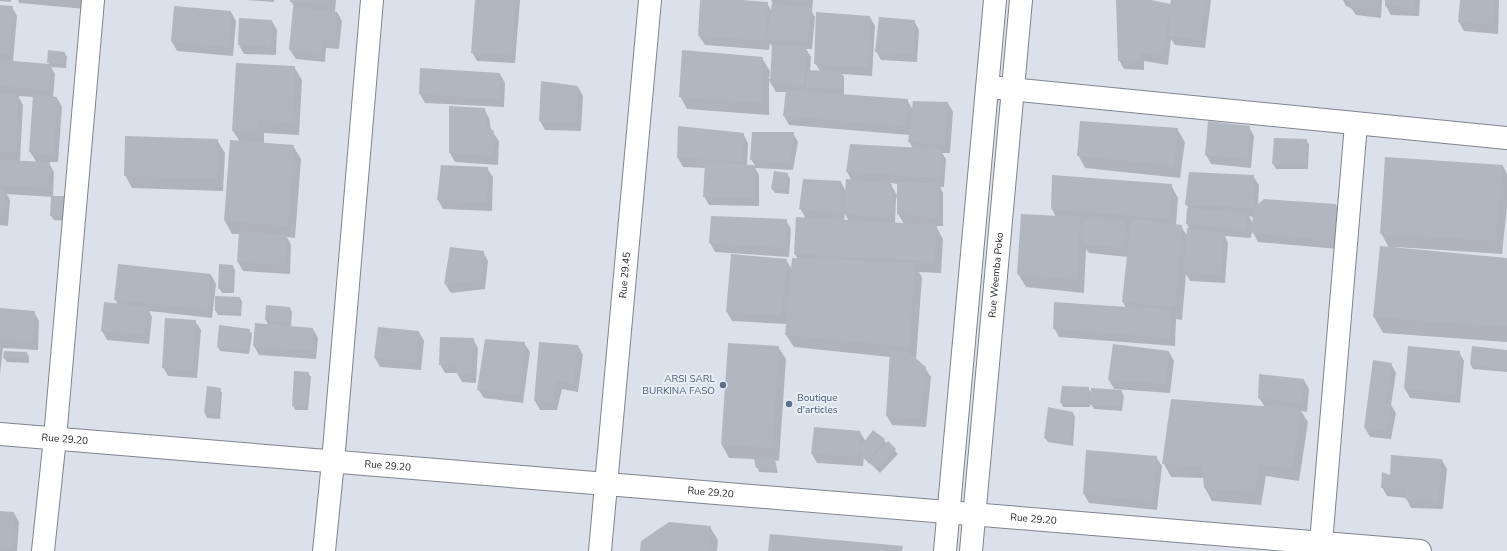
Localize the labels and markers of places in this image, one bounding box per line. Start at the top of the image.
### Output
place label: ARSI SARL BURKINA FASO [642,372,716,398]
marker: ARSI SARL BURKINA FASO [718,380,728,390]
place label: Boutique d'articles [797,391,838,417]
marker: Boutique d'articles [784,399,794,409]

